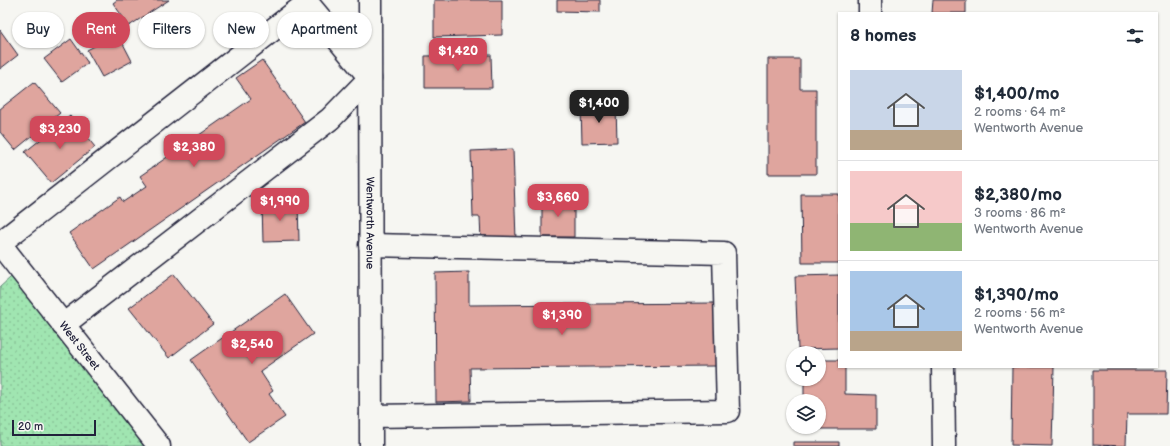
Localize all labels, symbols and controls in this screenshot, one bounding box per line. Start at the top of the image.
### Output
chip: Buy [12,12,64,48]
chip: Rent [72,12,130,48]
chip: Filters [138,12,205,48]
chip: New [213,12,269,48]
chip: Apartment [277,12,372,48]
icon: filters [1124,25,1146,47]
text: 8 homes [850,26,916,46]
pin: $1,420 [425,38,491,72]
text: $1,420 [438,43,478,59]
text: $1,400/mo [974,84,1059,104]
icon: home [882,86,930,134]
pin: $1,400 [566,90,632,124]
text: $1,400 [579,95,619,111]
text: 2 rooms · 64 m² [974,104,1066,120]
pin: $3,230 [27,116,93,150]
text: Wentworth Avenue [974,120,1083,136]
text: $3,230 [39,121,81,137]
pin: $2,380 [161,134,227,168]
text: $2,380 [173,139,215,155]
street label: Wentworth Avenue [364,177,377,270]
pin: $3,660 [525,184,591,218]
text: $2,380/mo [974,185,1062,205]
icon: home [882,187,930,235]
pin: $1,990 [247,188,313,222]
text: $3,660 [537,189,579,205]
text: $1,990 [260,193,300,209]
text: 3 rooms · 86 m² [974,205,1066,221]
text: Wentworth Avenue [974,221,1083,237]
text: $1,390/mo [974,285,1059,305]
icon: home [882,287,930,335]
pin: $1,390 [529,302,595,336]
text: 2 rooms · 56 m² [974,305,1065,321]
text: $1,390 [542,307,582,323]
street label: West Street [57,319,103,373]
text: Wentworth Avenue [974,321,1083,337]
pin: $2,540 [219,331,285,365]
text: $2,540 [231,336,273,352]
map controls [786,346,826,434]
button: locate [786,346,826,386]
button: layers [786,394,826,434]
scale bar [12,418,96,437]
text: 20 m [18,420,43,433]

